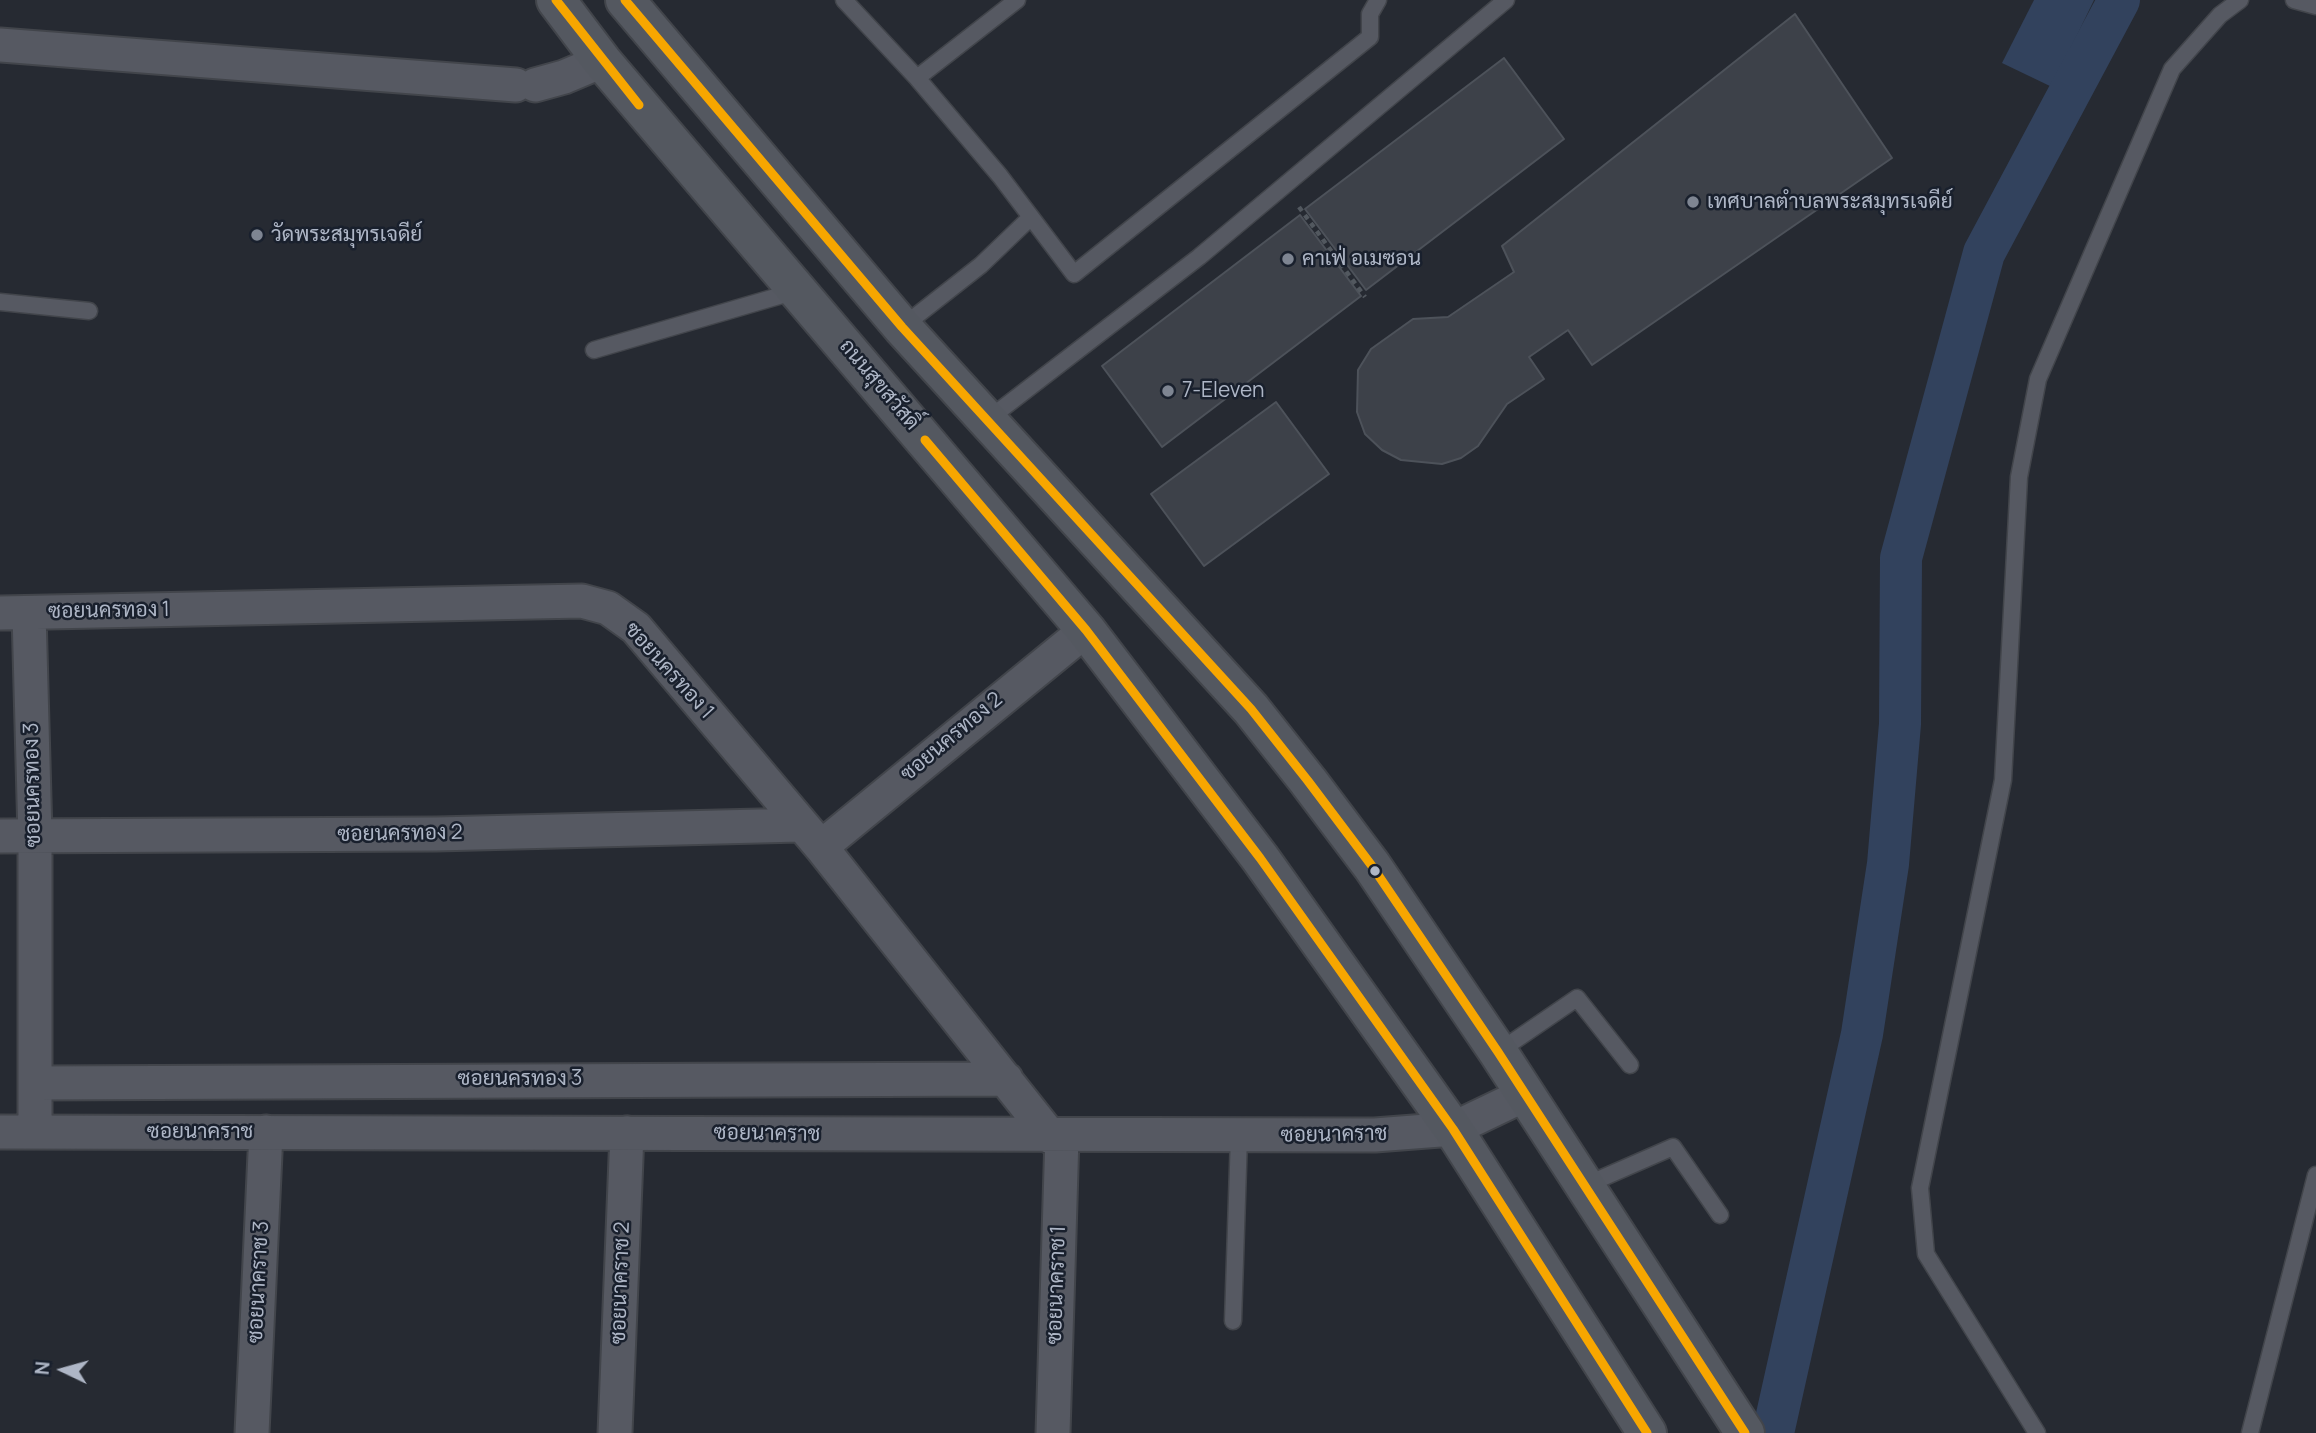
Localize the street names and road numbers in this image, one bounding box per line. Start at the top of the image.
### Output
street label: ถนนสุขสวัสดิ์ [834,334,924,436]
street label: ซอยนครทอง 1 [48,597,170,625]
street label: ซอยนครทอง 1 [619,617,719,725]
street label: ซอยนครทอง 2 [896,687,1008,787]
street label: ซอยนครทอง 3 [19,722,47,848]
street label: ซอยนครทอง 2 [337,820,463,848]
street label: ซอยนครทอง 3 [458,1066,582,1092]
street label: ซอยนาคราช [147,1119,253,1145]
street label: ซอยนาคราช [714,1120,820,1148]
street label: ซอยนาคราช [1281,1121,1387,1149]
street label: ซอยนาคราช 3 [243,1220,275,1344]
street label: ซอยนาคราช 2 [606,1221,636,1345]
street label: ซอยนาคราช 1 [1042,1225,1072,1345]

